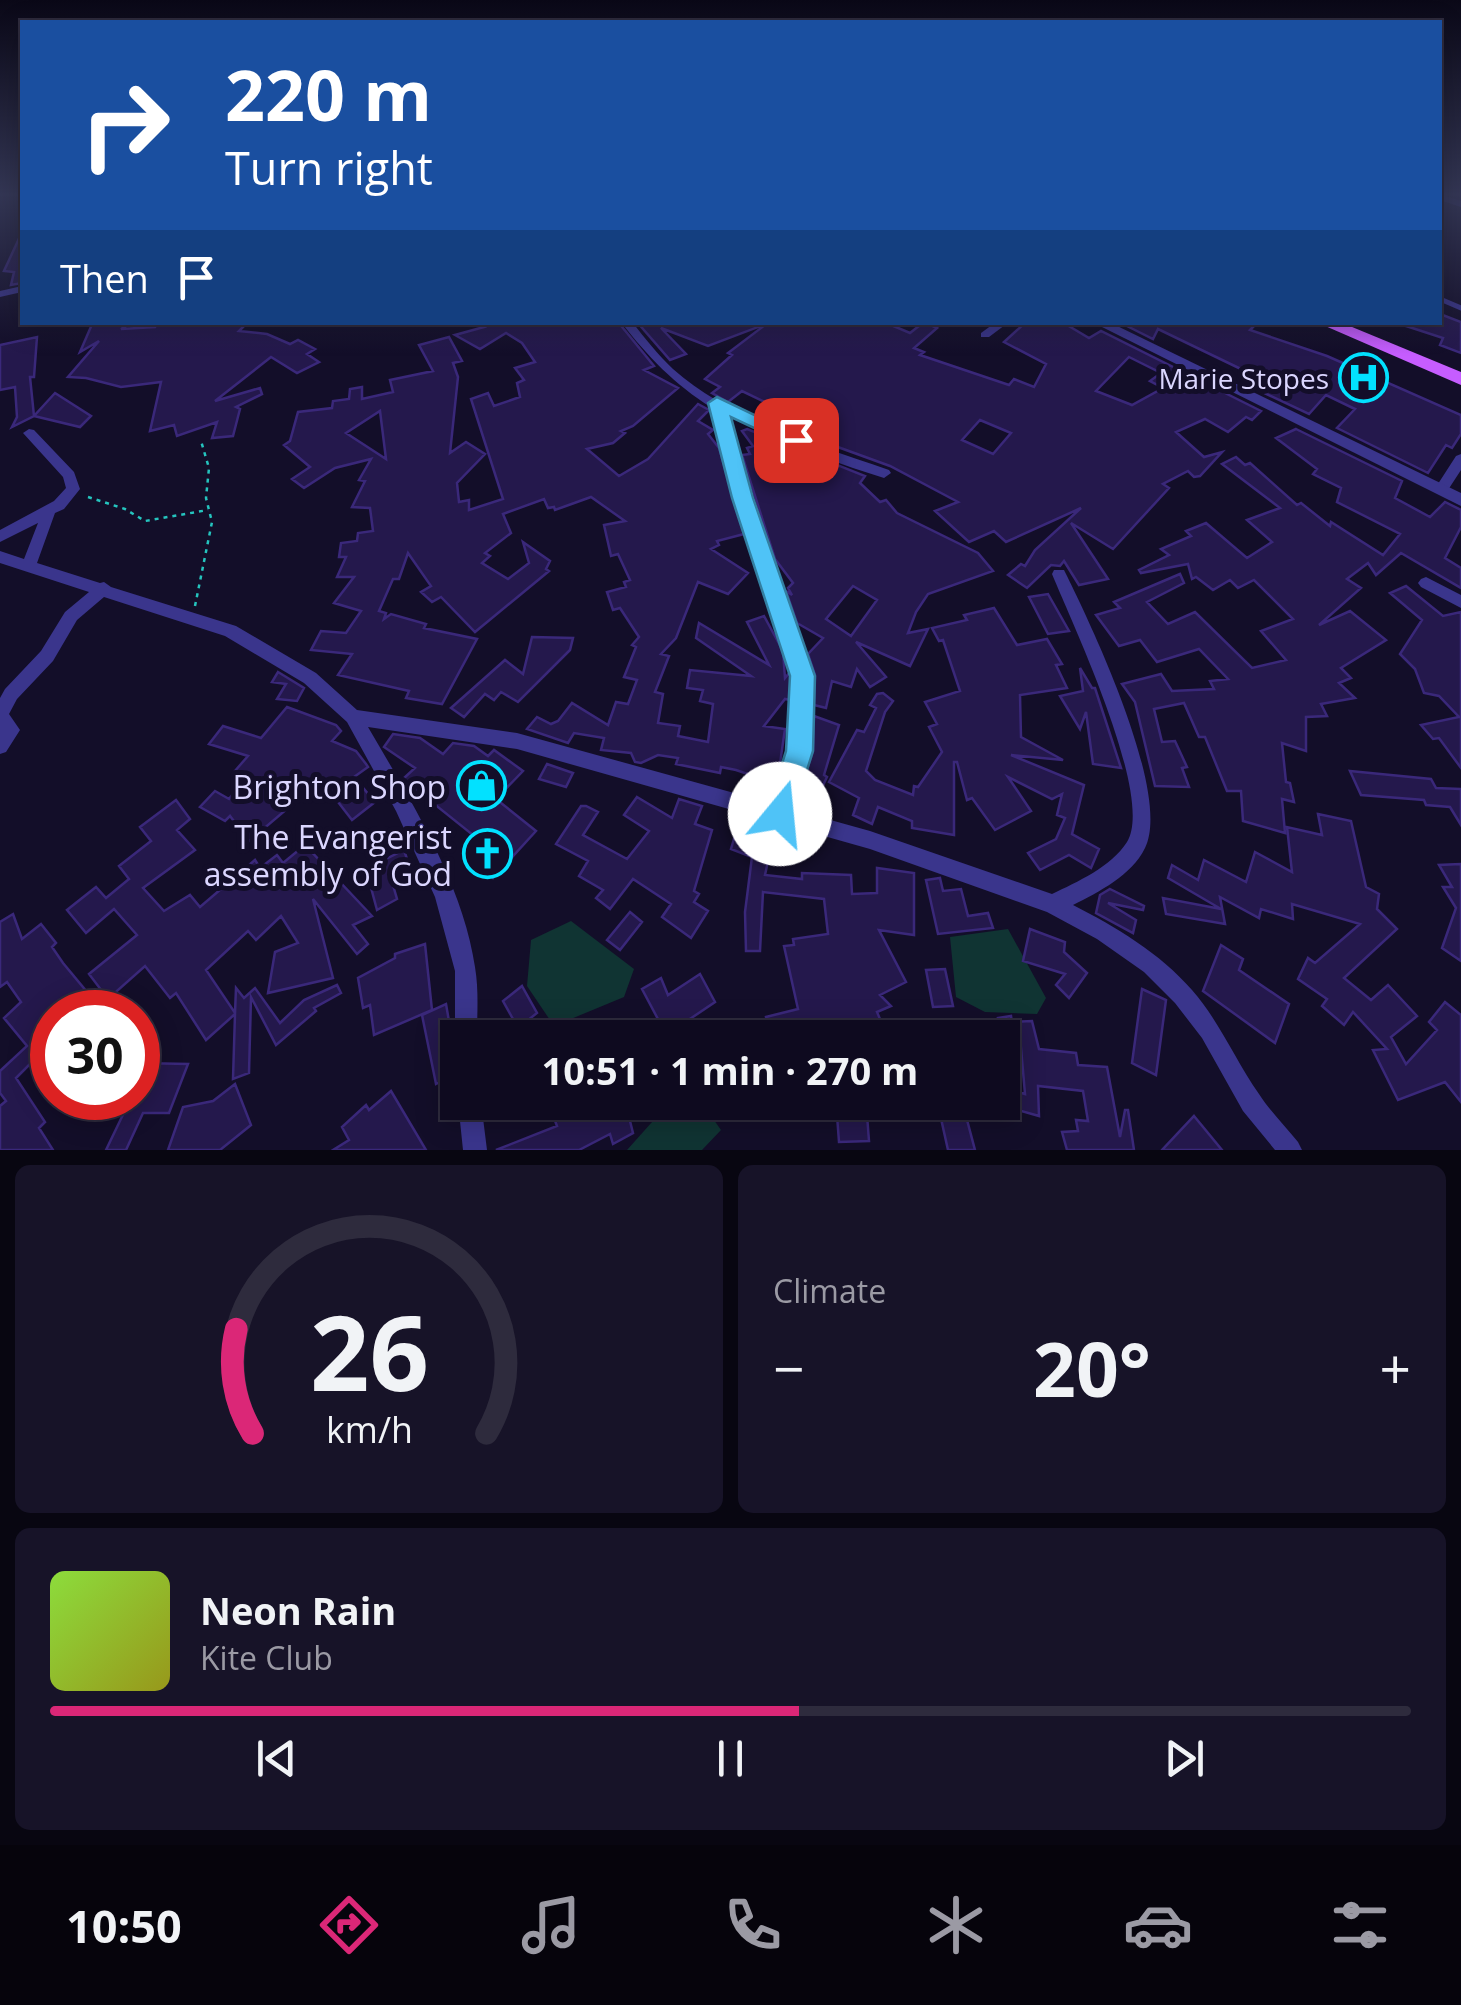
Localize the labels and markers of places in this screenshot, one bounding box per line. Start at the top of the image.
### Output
hospital icon: Marie Stopes [1338,352,1390,404]
place label: Marie Stopes [1158,359,1329,397]
pin [754,398,839,483]
shop icon: Brighton Shop [455,760,507,812]
place label: Brighton Shop [233,765,446,808]
place label: The Evangerist assembly of God [204,815,452,895]
church icon: The Evangerist assembly of God [461,828,513,880]

